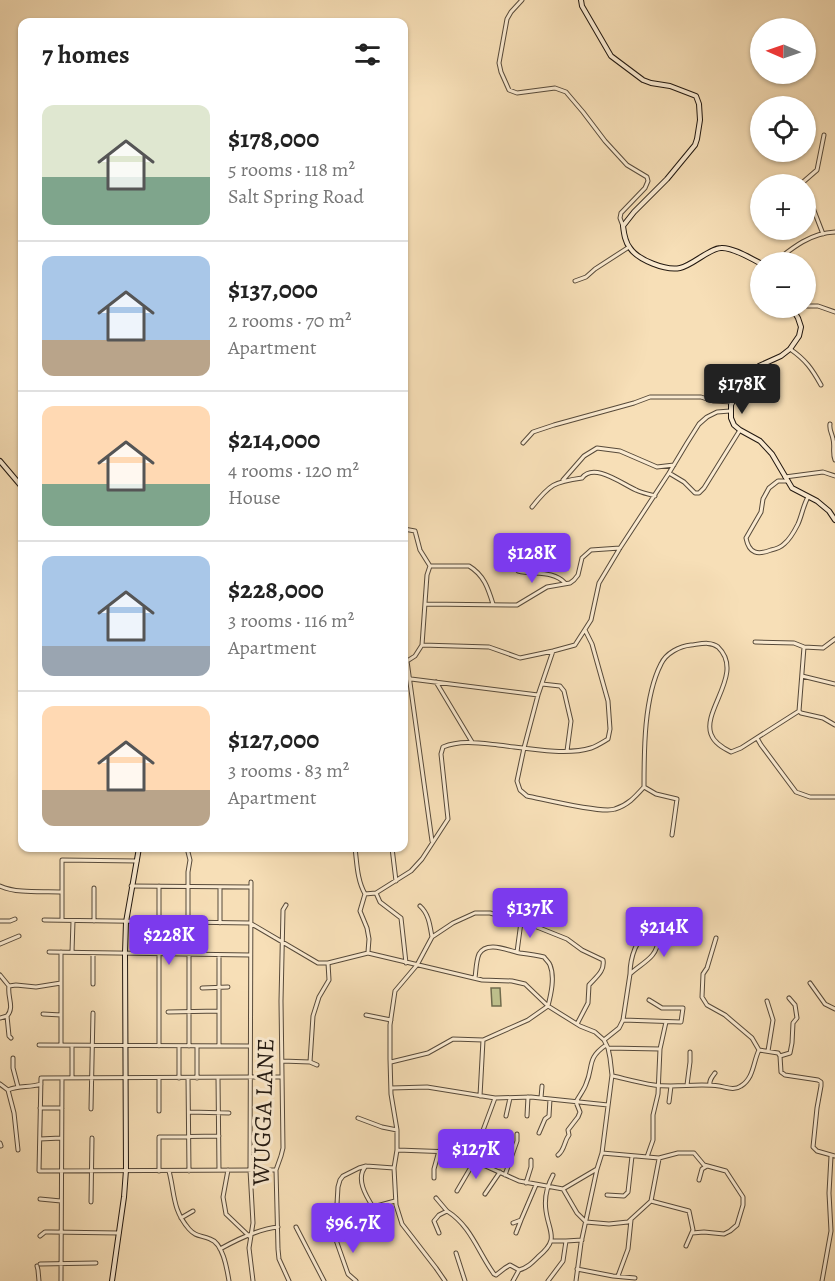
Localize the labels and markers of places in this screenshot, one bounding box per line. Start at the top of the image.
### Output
pin: $178K [700,364,784,415]
pin: $128K [490,533,574,584]
pin: $137K [488,888,572,939]
pin: $214K [622,907,706,958]
pin: $228K [127,915,211,966]
pin: $127K [434,1129,518,1180]
pin: $96.7K [304,1203,402,1254]

